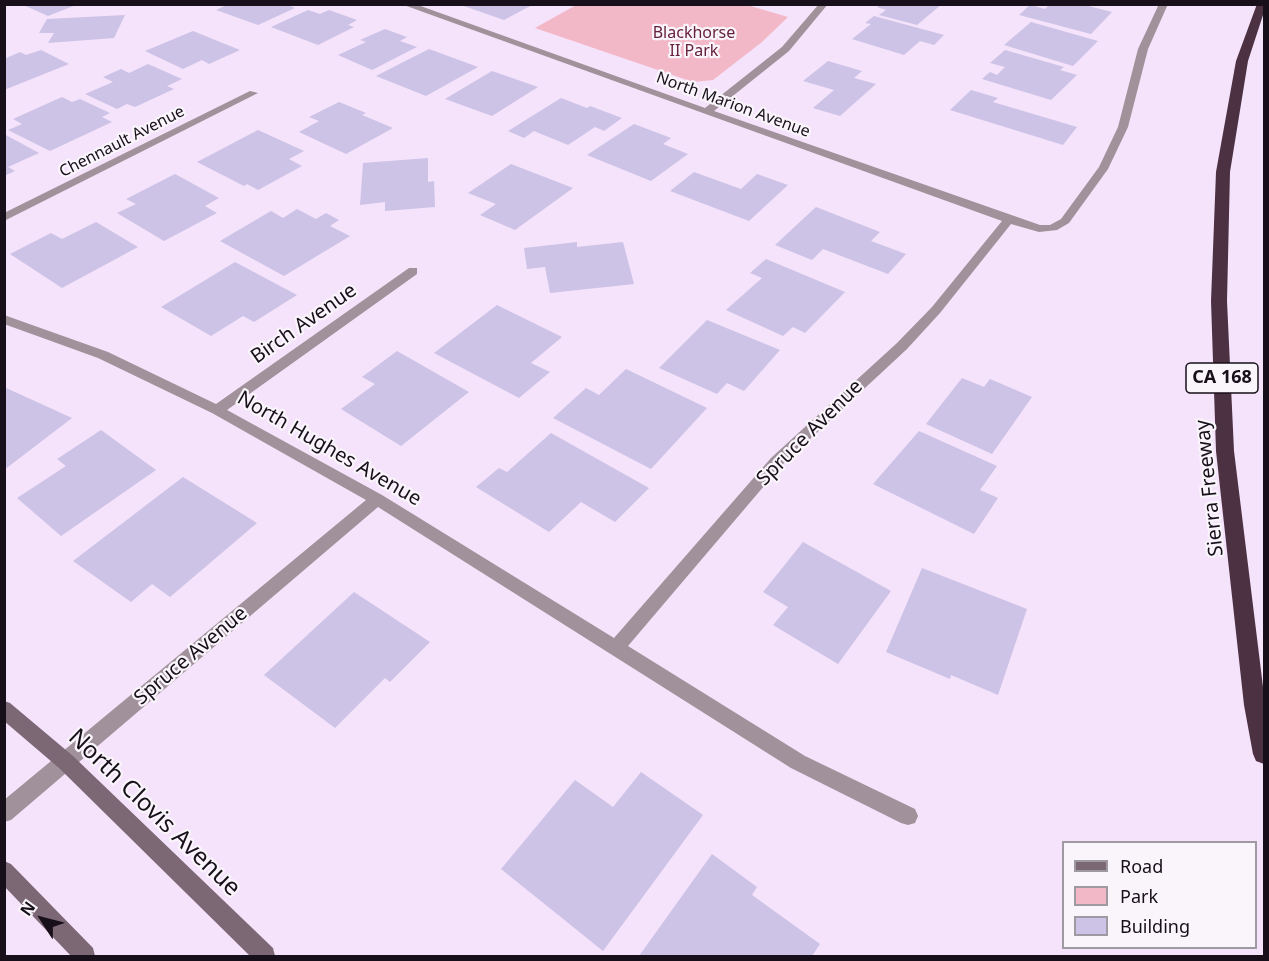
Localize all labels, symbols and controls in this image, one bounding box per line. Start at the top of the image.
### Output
park label: Blackhorse II Park [653,23,735,61]
street label: North Marion Avenue [653,68,813,142]
street label: Chennault Avenue [56,102,188,182]
street label: Birch Avenue [247,279,361,369]
road number: CA 168 [1186,363,1258,393]
street label: Spruce Avenue [752,375,868,491]
street label: North Hughes Avenue [233,386,425,512]
street label: Sierra Freeway [1191,418,1229,558]
street label: Spruce Avenue [130,602,252,710]
street label: North Clovis Avenue [62,723,246,903]
legend [1062,841,1257,949]
text: Road [1120,854,1163,878]
text: Park [1120,884,1158,908]
north arrow [12,889,72,949]
text: N [15,897,40,920]
text: Building [1120,914,1190,938]

